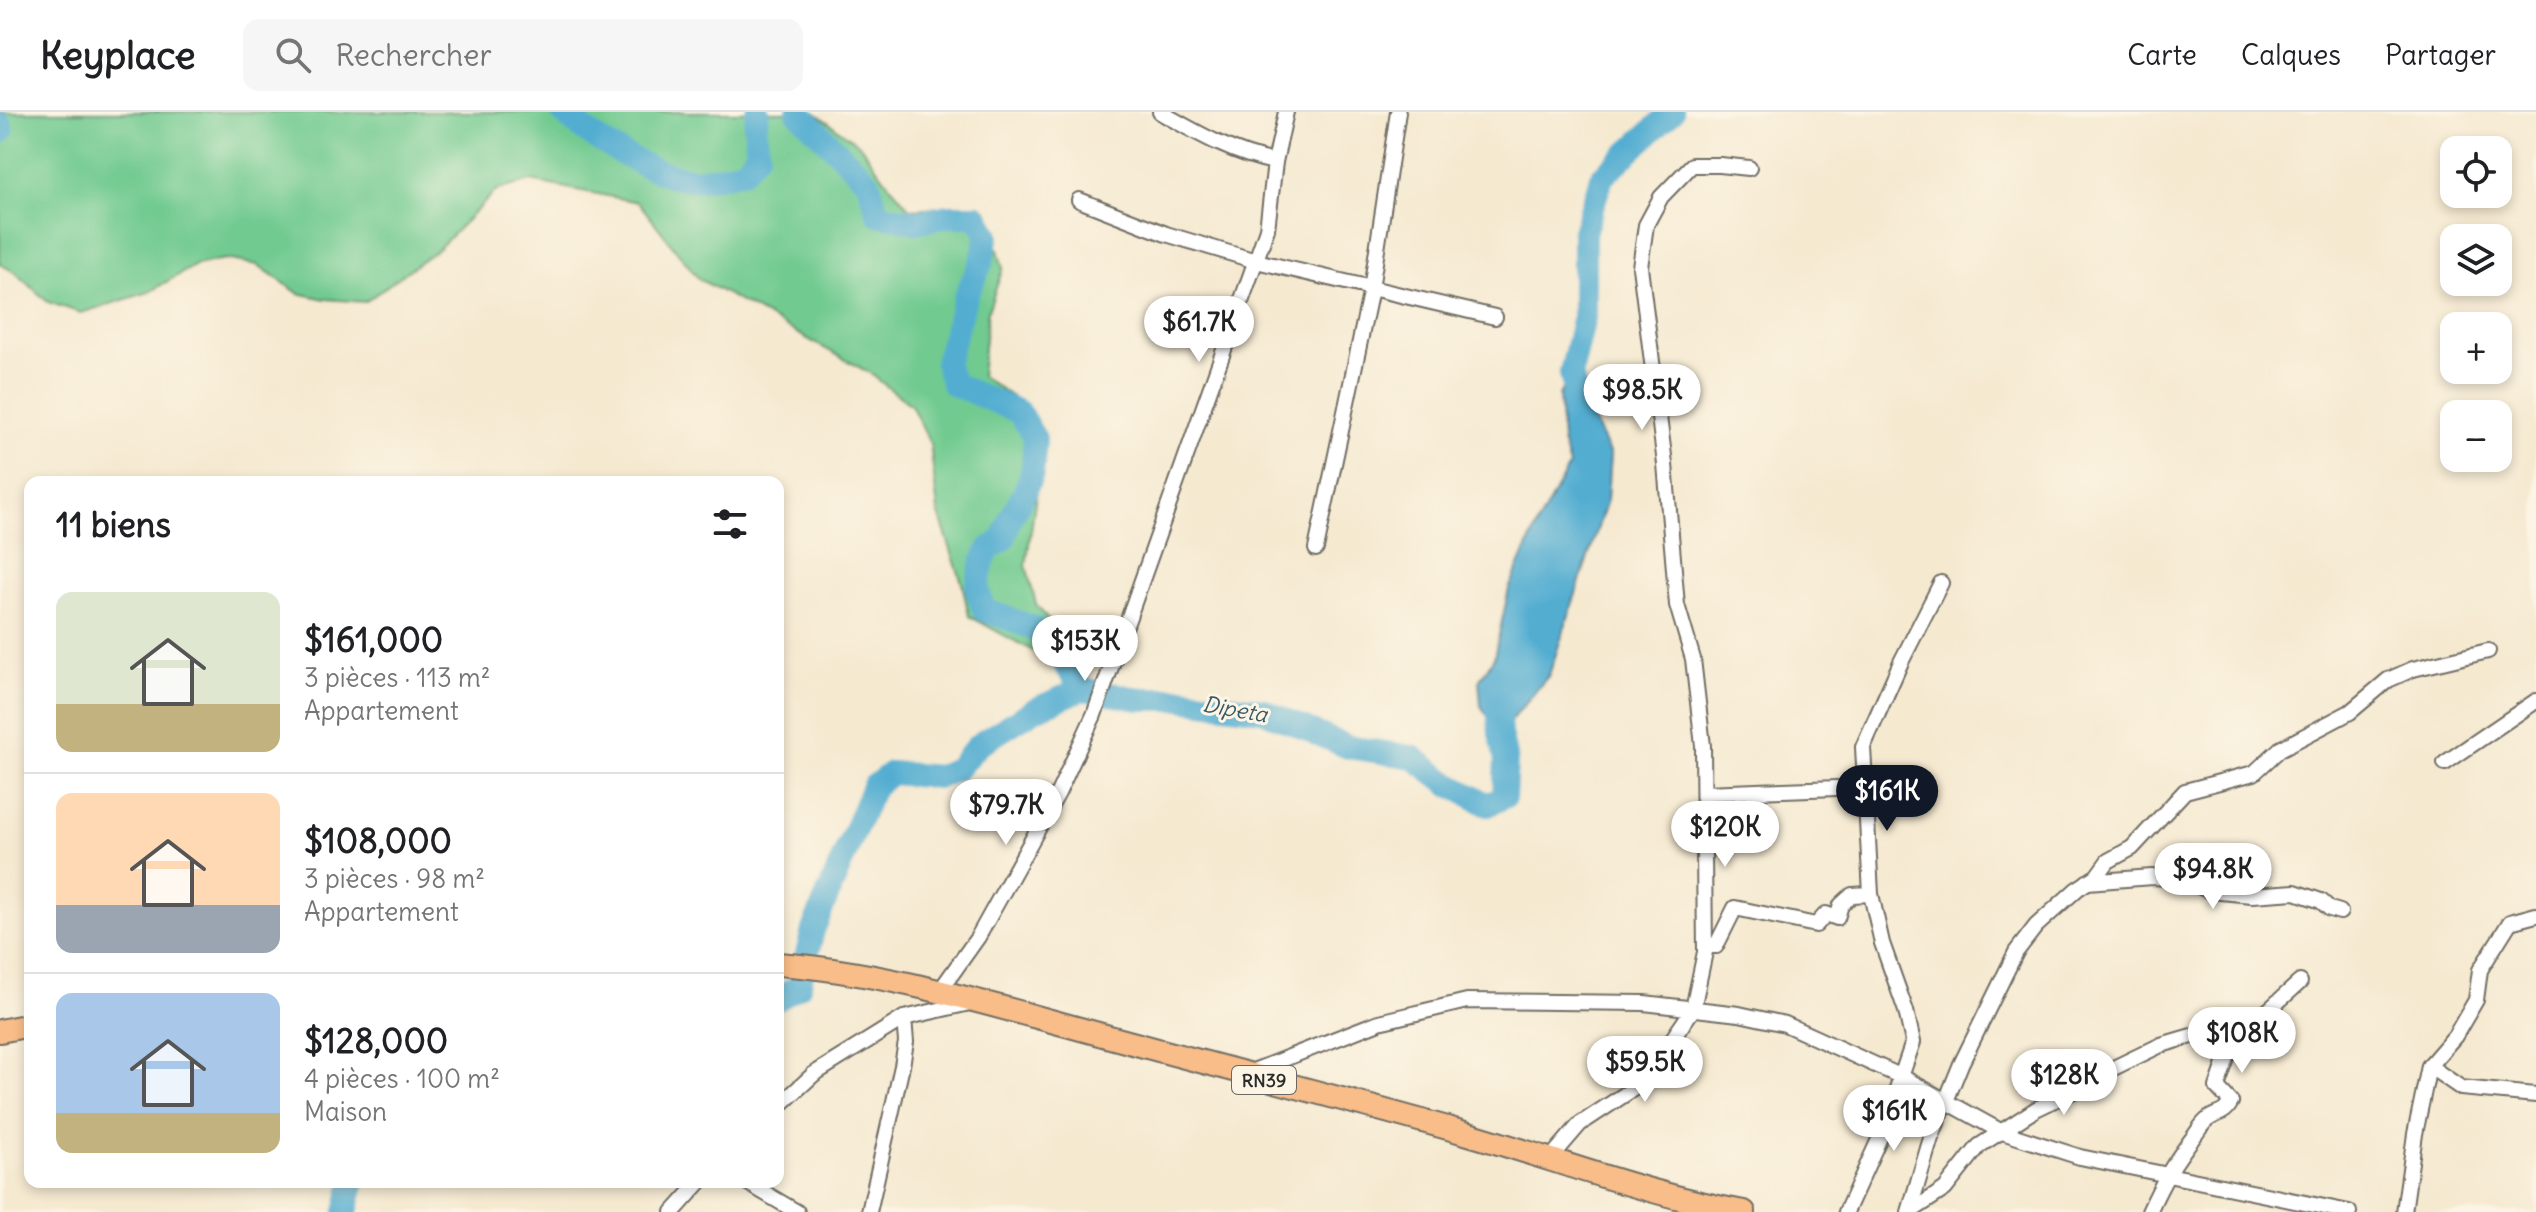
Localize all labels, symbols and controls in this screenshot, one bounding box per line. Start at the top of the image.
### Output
search box [243,19,803,91]
text: Keyplace [40,32,195,79]
icon: search [271,33,315,77]
text: Rechercher [335,36,492,74]
text: Carte [2127,37,2197,73]
text: Calques [2241,37,2341,73]
text: Partager [2385,37,2496,73]
map controls [2440,136,2512,472]
button: locate [2440,136,2512,208]
button: layers [2440,224,2512,296]
pin: $61.7K [1134,296,1264,364]
text: $61.7K [1162,305,1236,338]
button: + [2440,312,2512,384]
pin: $98.5K [1577,364,1707,432]
text: $98.5K [1602,373,1682,406]
button: − [2440,400,2512,472]
icon: filters [708,502,752,546]
text: 11 biens [56,503,171,546]
pin: $153K [1029,615,1141,683]
text: $161,000 [304,618,443,661]
icon: home [120,624,216,720]
text: $153K [1050,624,1120,657]
text: 3 pièces · 113 m² [304,661,491,694]
water label: Dipeta [1201,690,1271,729]
text: Appartement [304,694,459,727]
pin: $161K [1831,765,1943,833]
text: $161K [1854,774,1920,807]
pin: $79.7K [941,779,1071,847]
text: $79.7K [968,788,1044,821]
pin: $120K [1669,801,1781,869]
text: $120K [1689,810,1761,843]
text: $108,000 [304,819,452,862]
icon: home [120,825,216,921]
pin: $94.8K [2148,843,2278,911]
text: $94.8K [2173,852,2253,885]
text: 3 pièces · 98 m² [304,862,485,895]
text: Appartement [304,895,459,928]
pin: $108K [2186,1007,2298,1075]
text: $108K [2206,1016,2278,1049]
text: $128,000 [304,1019,448,1062]
icon: home [120,1025,216,1121]
pin: $59.5K [1580,1036,1710,1104]
text: $59.5K [1605,1045,1685,1078]
pin: $128K [2008,1049,2120,1117]
text: $128K [2029,1058,2099,1091]
text: 4 pièces · 100 m² [304,1062,500,1095]
road number: RN39 [1232,1066,1296,1094]
pin: $161K [1838,1085,1950,1153]
text: $161K [1861,1094,1927,1127]
text: Maison [304,1095,387,1128]

